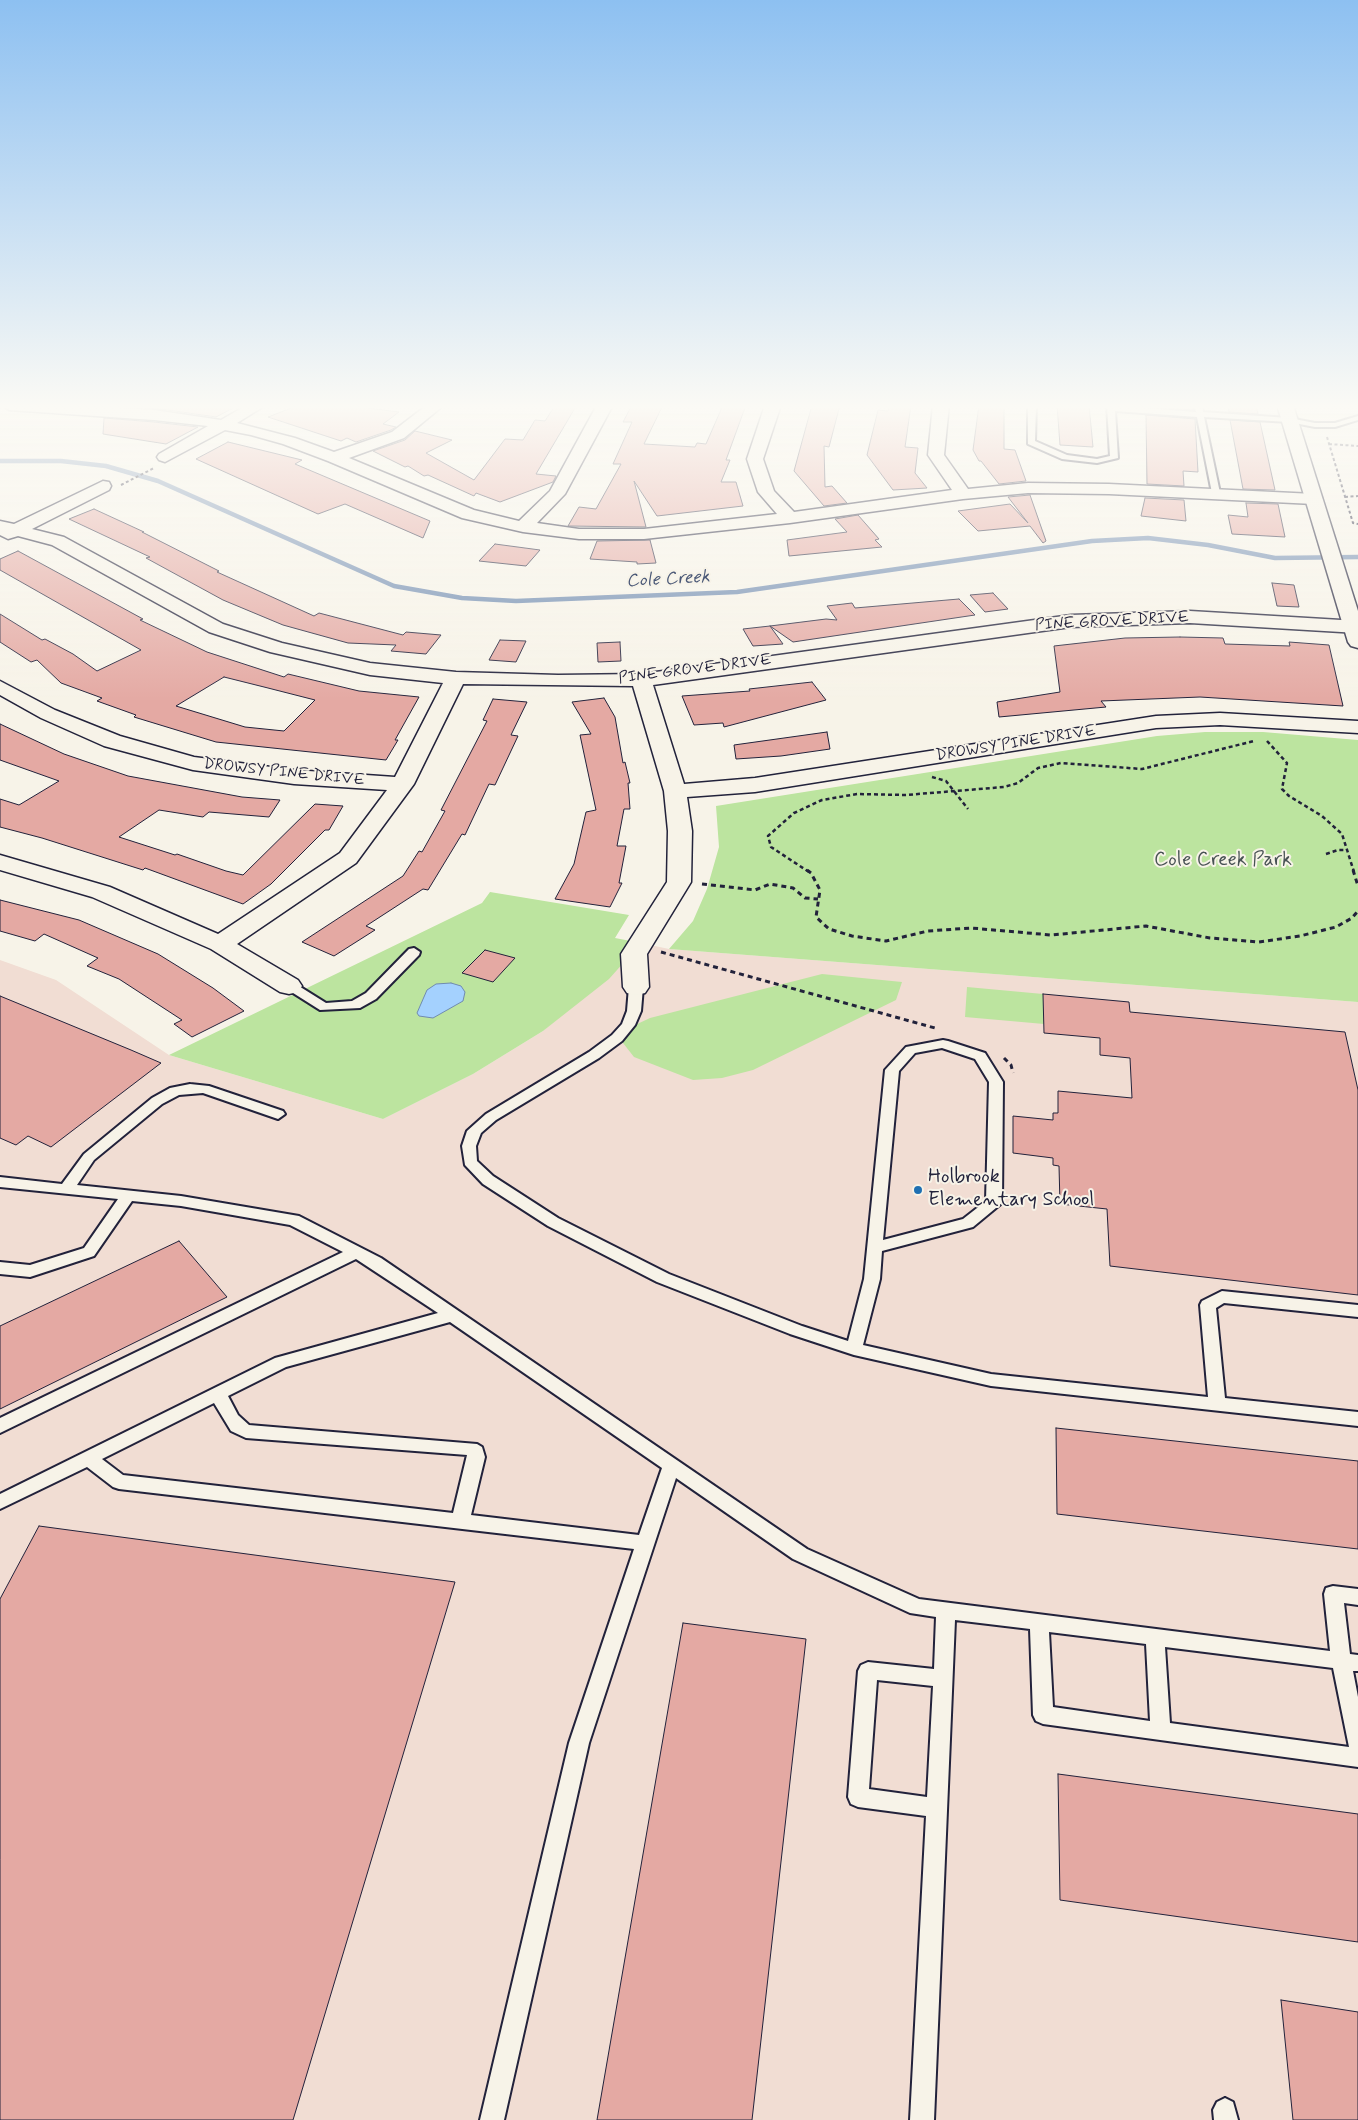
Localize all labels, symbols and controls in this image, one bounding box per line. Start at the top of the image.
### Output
water label: Cole Creek [626,567,710,593]
street label: PINE GROVE DRIVE [1035,608,1189,636]
street label: PINE GROVE DRIVE [617,651,773,689]
street label: DROWSY PINE DRIVE [934,722,1098,766]
street label: DROWSY PINE DRIVE [202,755,366,791]
park label: Cole Creek Park [1154,849,1292,873]
place label: Holbrook Elementary School [928,1166,1094,1213]
marker: Holbrook Elementary School [912,1184,924,1196]

